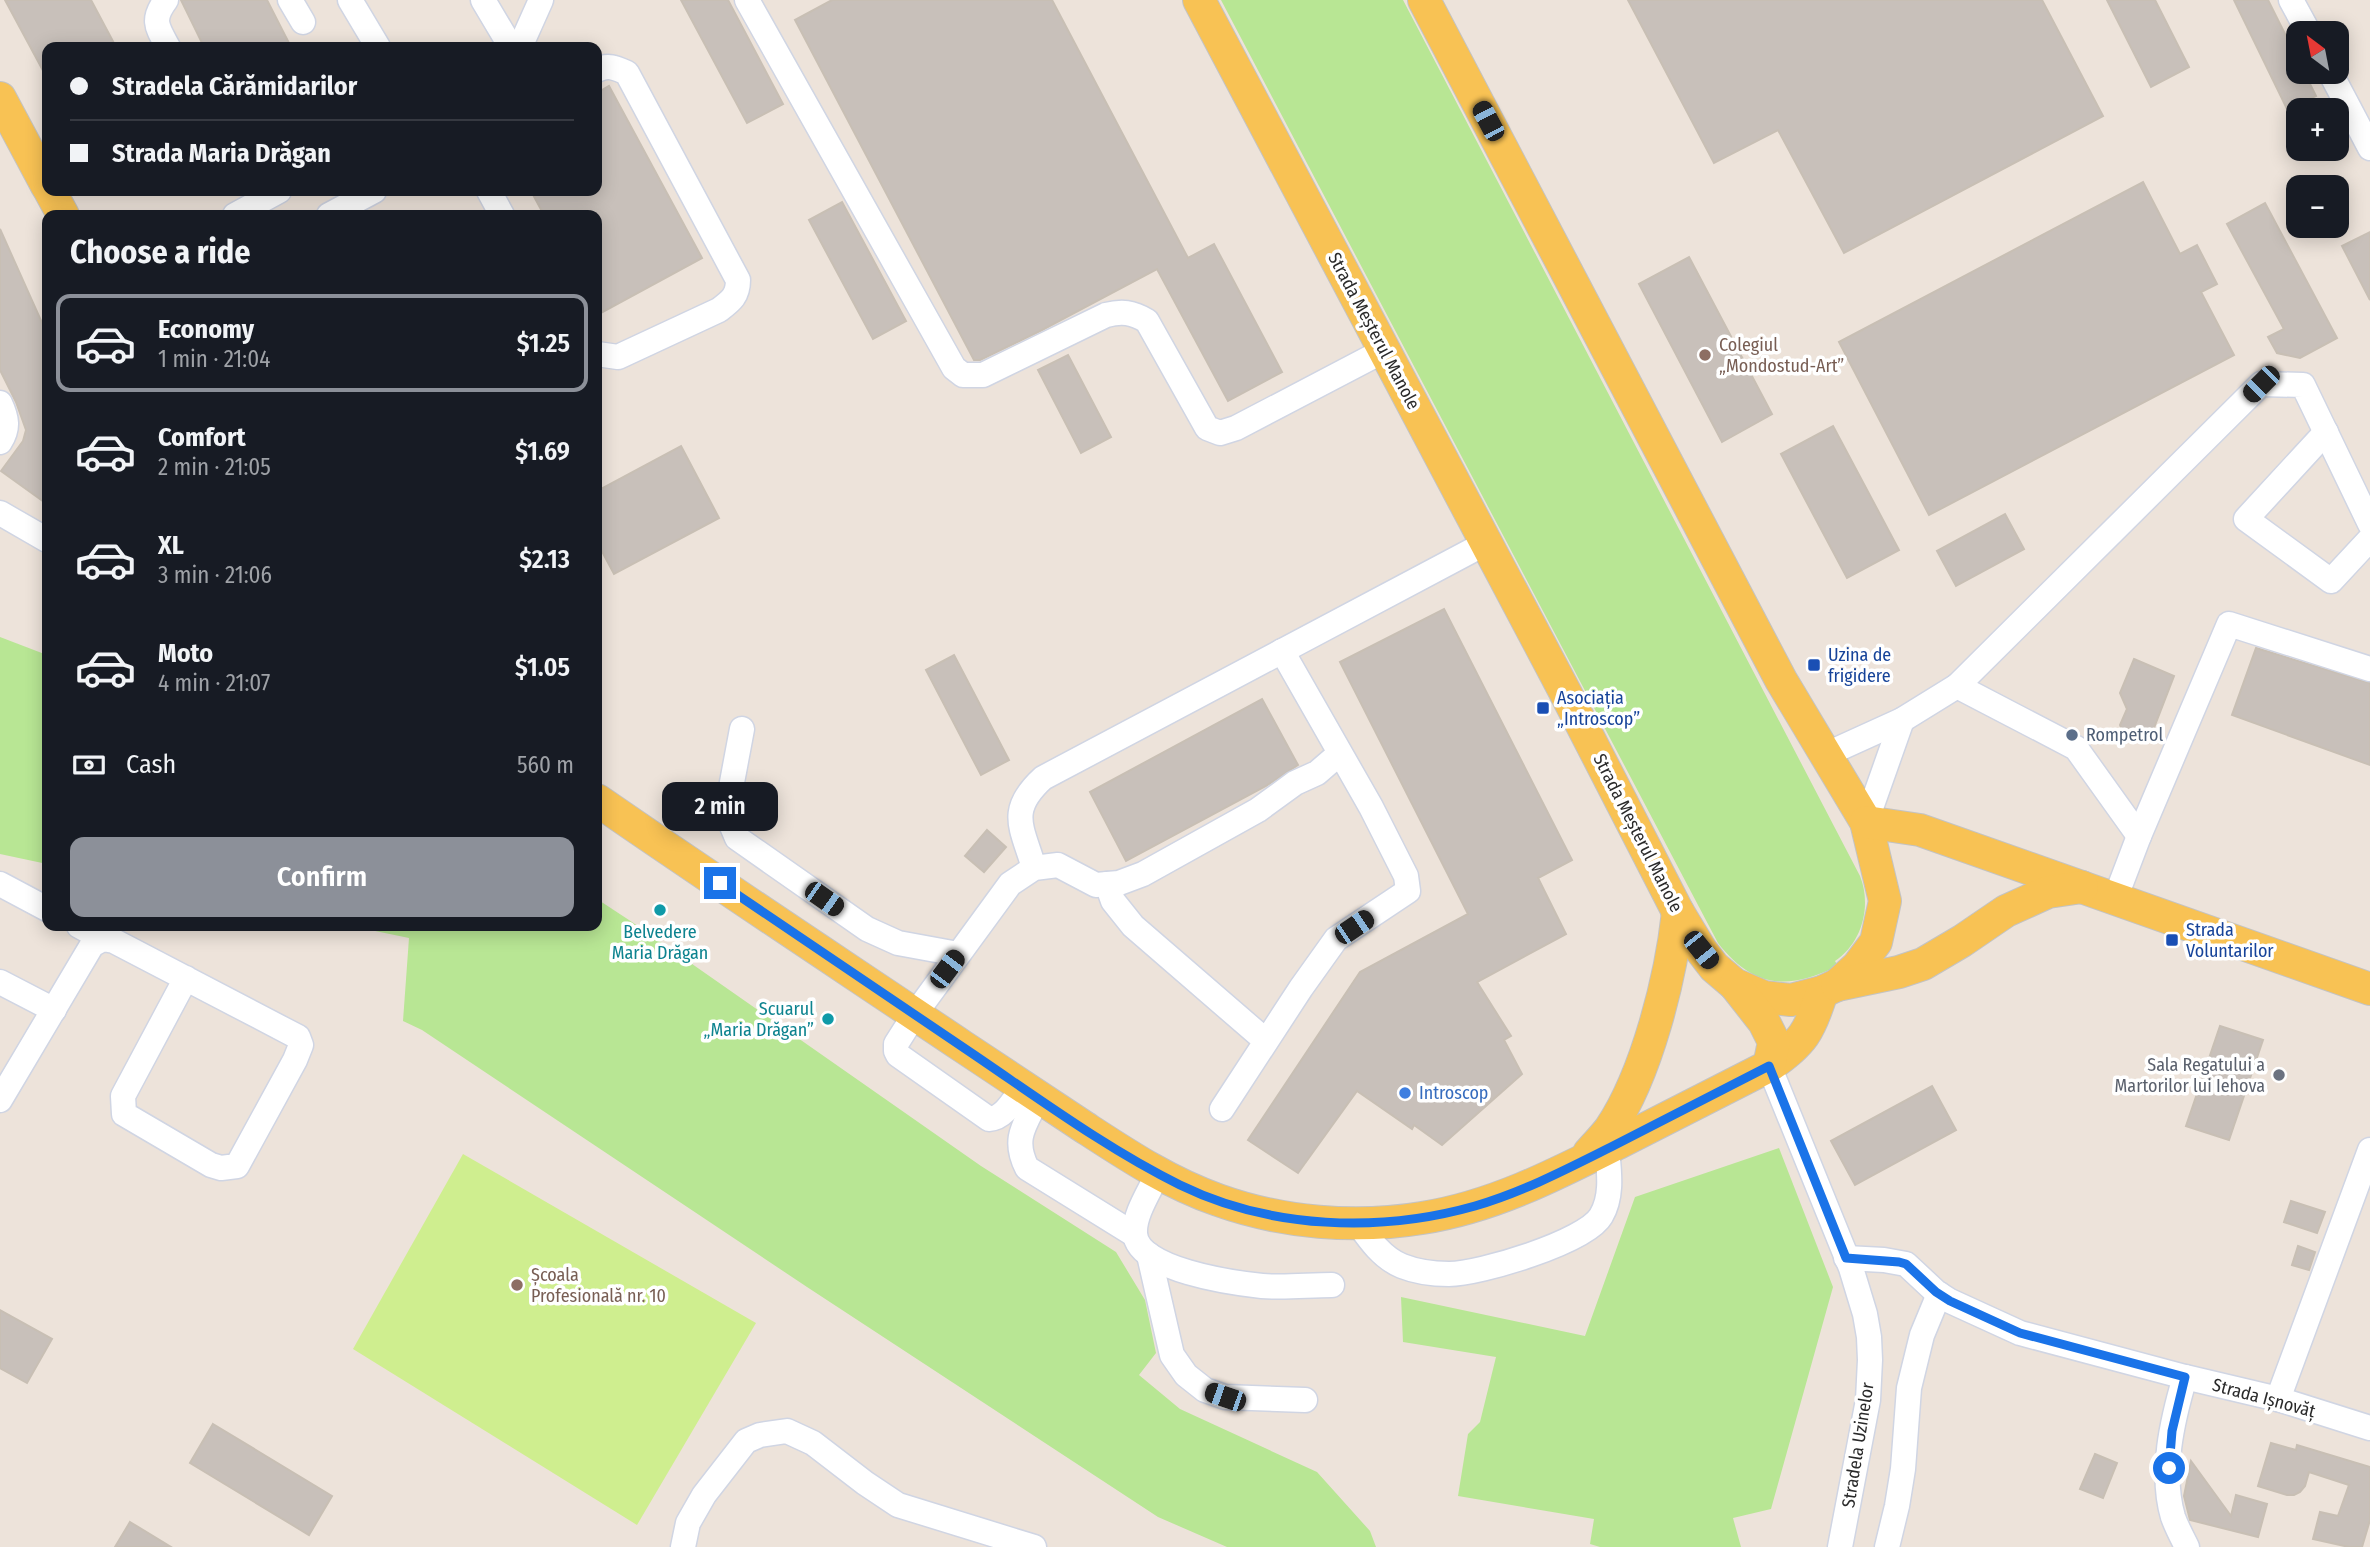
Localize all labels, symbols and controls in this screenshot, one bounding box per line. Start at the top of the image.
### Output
north arrow [2286,21,2348,84]
map controls [2286,21,2349,238]
text: Stradela Cărămidarilor [112,71,357,102]
car [1469,98,1508,144]
button: + [2286,98,2349,161]
text: Strada Maria Drăgan [112,138,331,169]
button: − [2286,175,2349,238]
text: Choose a ride [70,233,251,271]
street label: Strada Meșterul Manole [1323,249,1425,413]
icon: car [74,312,137,375]
text: Economy [158,314,254,345]
text: $1.25 [517,328,570,359]
place label: Colegiul „Mondostud-Art” [1719,334,1844,377]
text: 1 min · 21:04 [158,345,270,373]
marker: Colegiul „Mondostud-Art” [1697,347,1713,363]
car [2239,362,2284,406]
icon: car [74,420,137,483]
text: Comfort [158,422,246,453]
text: $1.69 [515,436,570,467]
text: 2 min · 21:05 [158,453,271,481]
icon: car [74,528,137,591]
text: XL [158,530,184,561]
text: $2.13 [519,544,570,575]
text: 3 min · 21:06 [158,561,272,589]
icon: car [74,636,137,699]
text: Moto [158,638,213,669]
place label: Uzina de frigidere [1828,644,1891,687]
text: $1.05 [515,652,570,683]
marker: Uzina de frigidere [1806,657,1822,673]
text: 4 min · 21:07 [158,669,270,697]
place label: Asociația „Introscop” [1557,687,1640,730]
marker: Asociația „Introscop” [1535,700,1551,716]
place label: Rompetrol [2086,724,2163,746]
marker: Rompetrol [2064,727,2080,743]
icon: cash [70,746,108,784]
text: Cash [126,749,176,780]
street label: Strada Meșterul Manole [1589,750,1688,916]
text: 560 m [517,751,574,779]
callout: 2 min [662,782,778,830]
text: 2 min [694,792,746,820]
button: Confirm [70,837,574,917]
route end [704,867,736,899]
car [801,878,848,920]
marker: Belvedere Maria Drăgan [652,902,668,918]
car [1331,907,1378,947]
place label: Strada Voluntarilor [2186,919,2274,962]
place label: Belvedere Maria Drăgan [612,921,708,964]
car [1680,927,1723,973]
marker: Strada Voluntarilor [2164,932,2180,948]
car [926,946,969,992]
place label: Scuarul „Maria Drăgan” [704,998,814,1041]
marker: Scuarul „Maria Drăgan” [820,1011,836,1027]
place label: Sala Regatului a Martorilor lui Iehova [2115,1054,2265,1097]
marker: Sala Regatului a Martorilor lui Iehova [2271,1067,2287,1083]
place label: Introscop [1419,1082,1488,1104]
marker: Introscop [1397,1085,1413,1101]
place label: Școala Profesională nr. 10 [531,1264,666,1307]
marker: Școala Profesională nr. 10 [509,1277,525,1293]
street label: Strada Ișnovăț [2210,1374,2318,1422]
car [1202,1380,1249,1414]
street label: Stradela Uzinelor [1837,1380,1879,1509]
route start [2153,1452,2185,1484]

